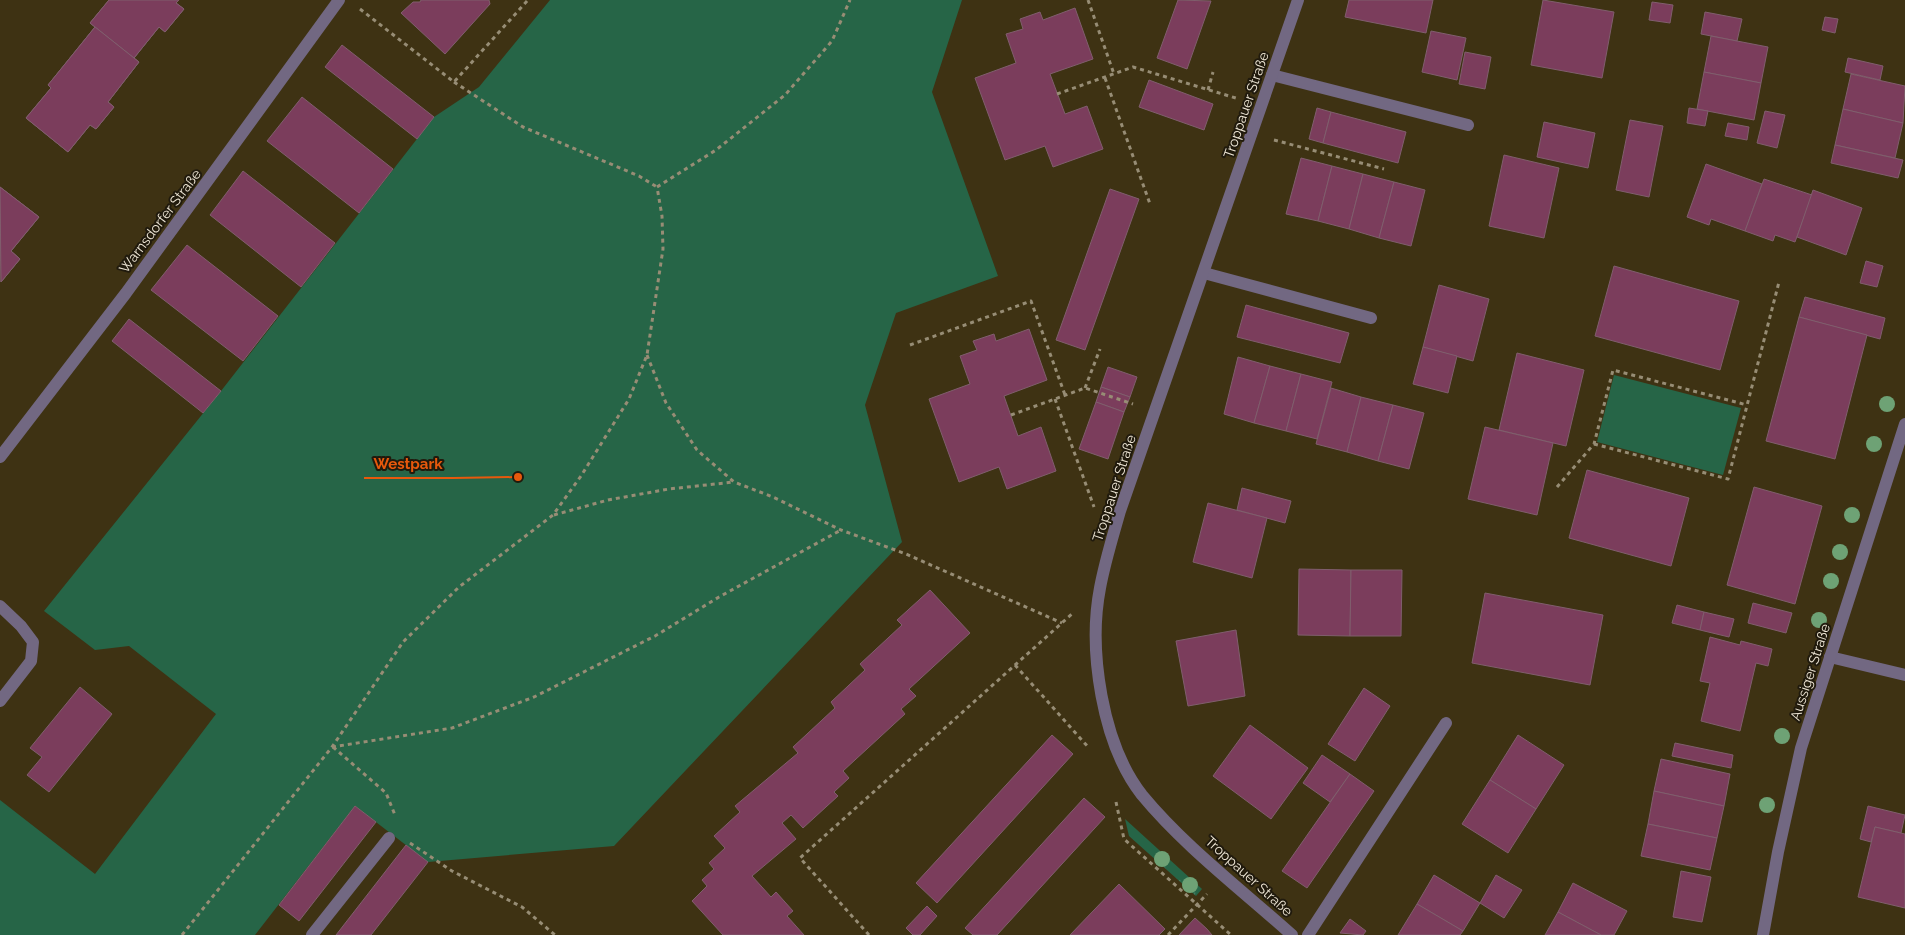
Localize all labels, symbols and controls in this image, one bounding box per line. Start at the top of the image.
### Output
street label: Troppauer Straße [1220,50,1272,160]
street label: Warnsdorfer Straße [116,166,204,276]
street label: Troppauer Straße [1089,433,1139,543]
callout: Westpark [364,448,453,478]
text: Westpark [373,455,443,473]
street label: Aussiger Straße [1787,622,1833,722]
street label: Troppauer Straße [1202,833,1296,919]

